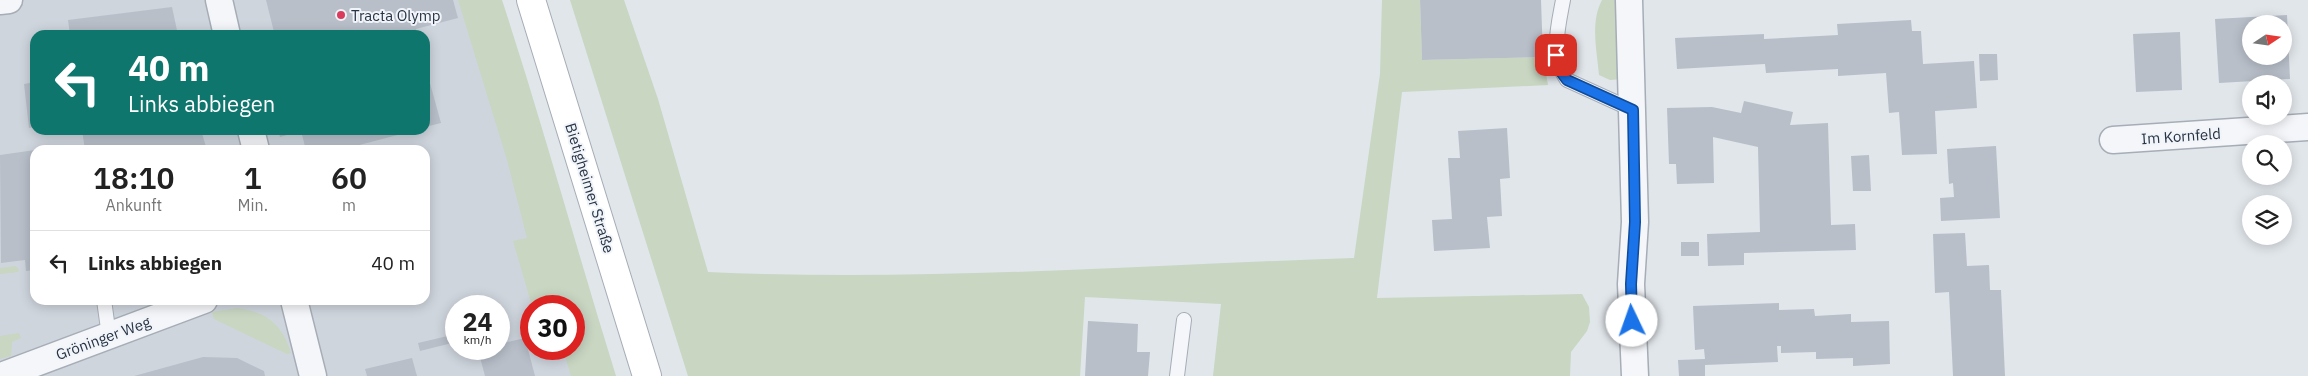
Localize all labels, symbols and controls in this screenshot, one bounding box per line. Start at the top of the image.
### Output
place label: Tracta Olymp [351,6,441,25]
marker: Tracta Olymp [335,9,347,21]
north arrow [2242,15,2292,65]
map controls [2242,15,2292,245]
pin [1535,34,1577,76]
icon: arrive [1542,41,1570,69]
text: 40 m [128,45,210,91]
icon: left [45,50,110,115]
button: sound [2242,75,2292,125]
text: Links abbiegen [128,89,275,118]
street label: Bietigheimer Straße [561,121,619,255]
street label: Im Kornfeld [2140,124,2222,148]
button: search [2242,135,2292,185]
text: 18:10 [93,158,175,197]
text: 1 [244,158,262,197]
text: 60 [331,158,367,197]
text: Ankunft [105,195,162,215]
text: Min. [238,195,268,215]
text: m [342,195,356,215]
button: layers [2242,195,2292,245]
icon: left [45,249,73,277]
text: Links abbiegen [88,251,222,275]
text: 40 m [371,251,415,275]
position arrow [1605,294,1657,346]
speed limit sign: 30 [520,295,585,360]
text: 24 [462,305,493,338]
street label: Gröninger Weg [53,312,153,364]
text: km/h [463,332,492,347]

